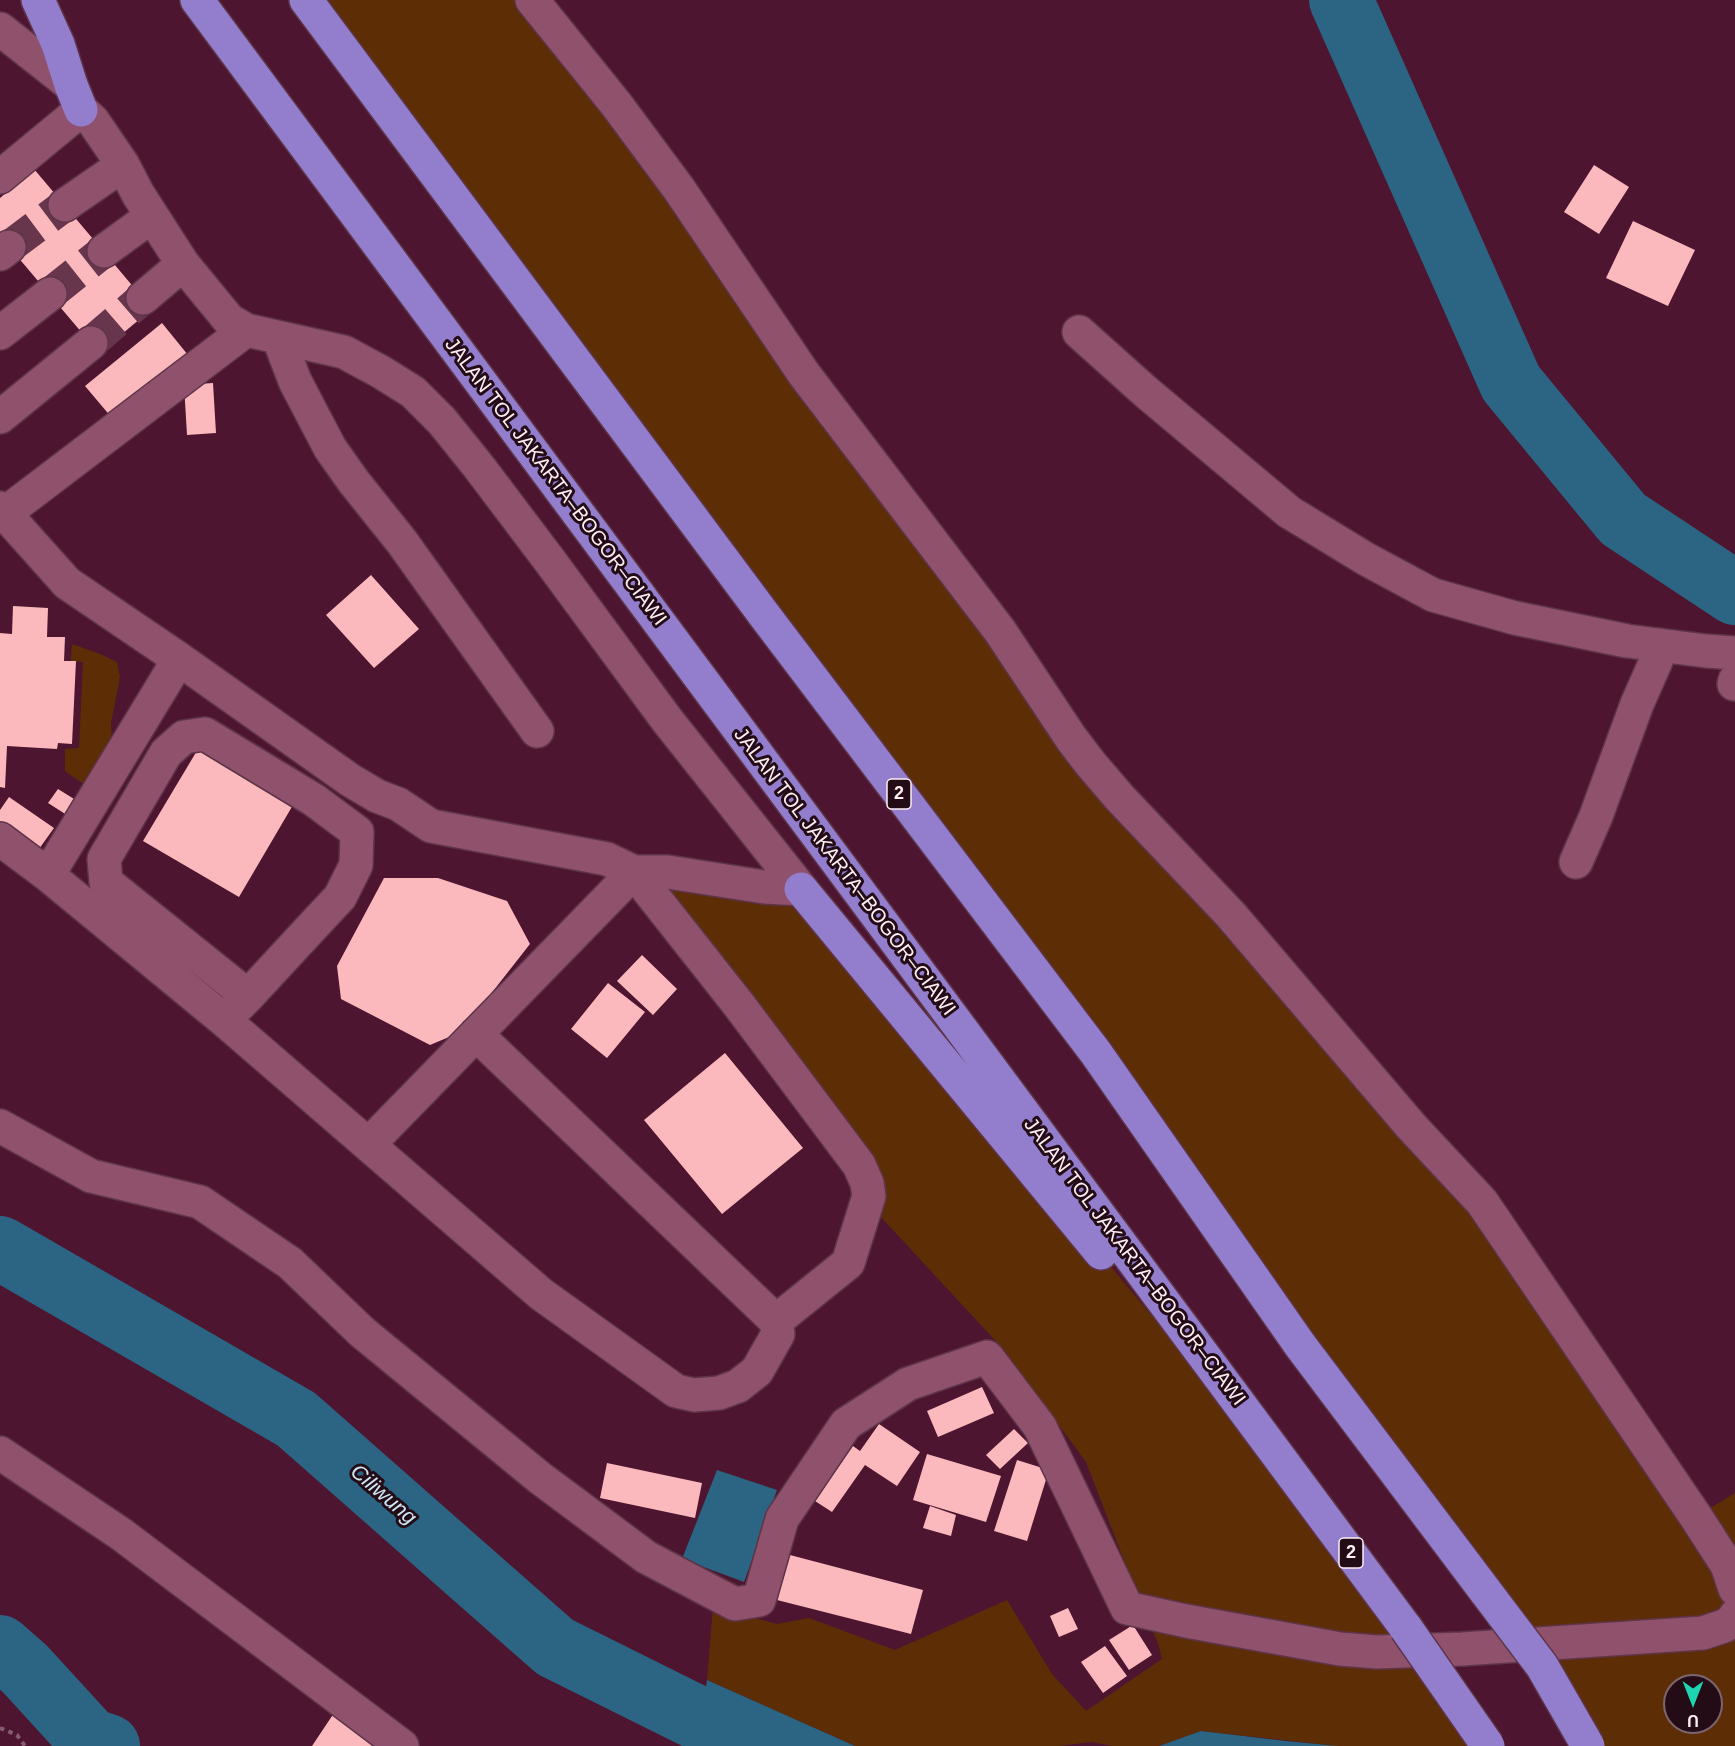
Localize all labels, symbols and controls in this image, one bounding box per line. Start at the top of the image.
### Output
street label: JALAN TOL JAKARTA–BOGOR–CIAWI [439,334,671,630]
street label: JALAN TOL JAKARTA–BOGOR–CIAWI [728,724,960,1020]
road number: 2 [887,779,911,809]
street label: JALAN TOL JAKARTA–BOGOR–CIAWI [1018,1114,1250,1410]
water label: Ciliwung [345,1459,421,1531]
road number: 2 [1339,1538,1363,1568]
north arrow [1663,1674,1723,1734]
text: U [1687,1712,1699,1729]

